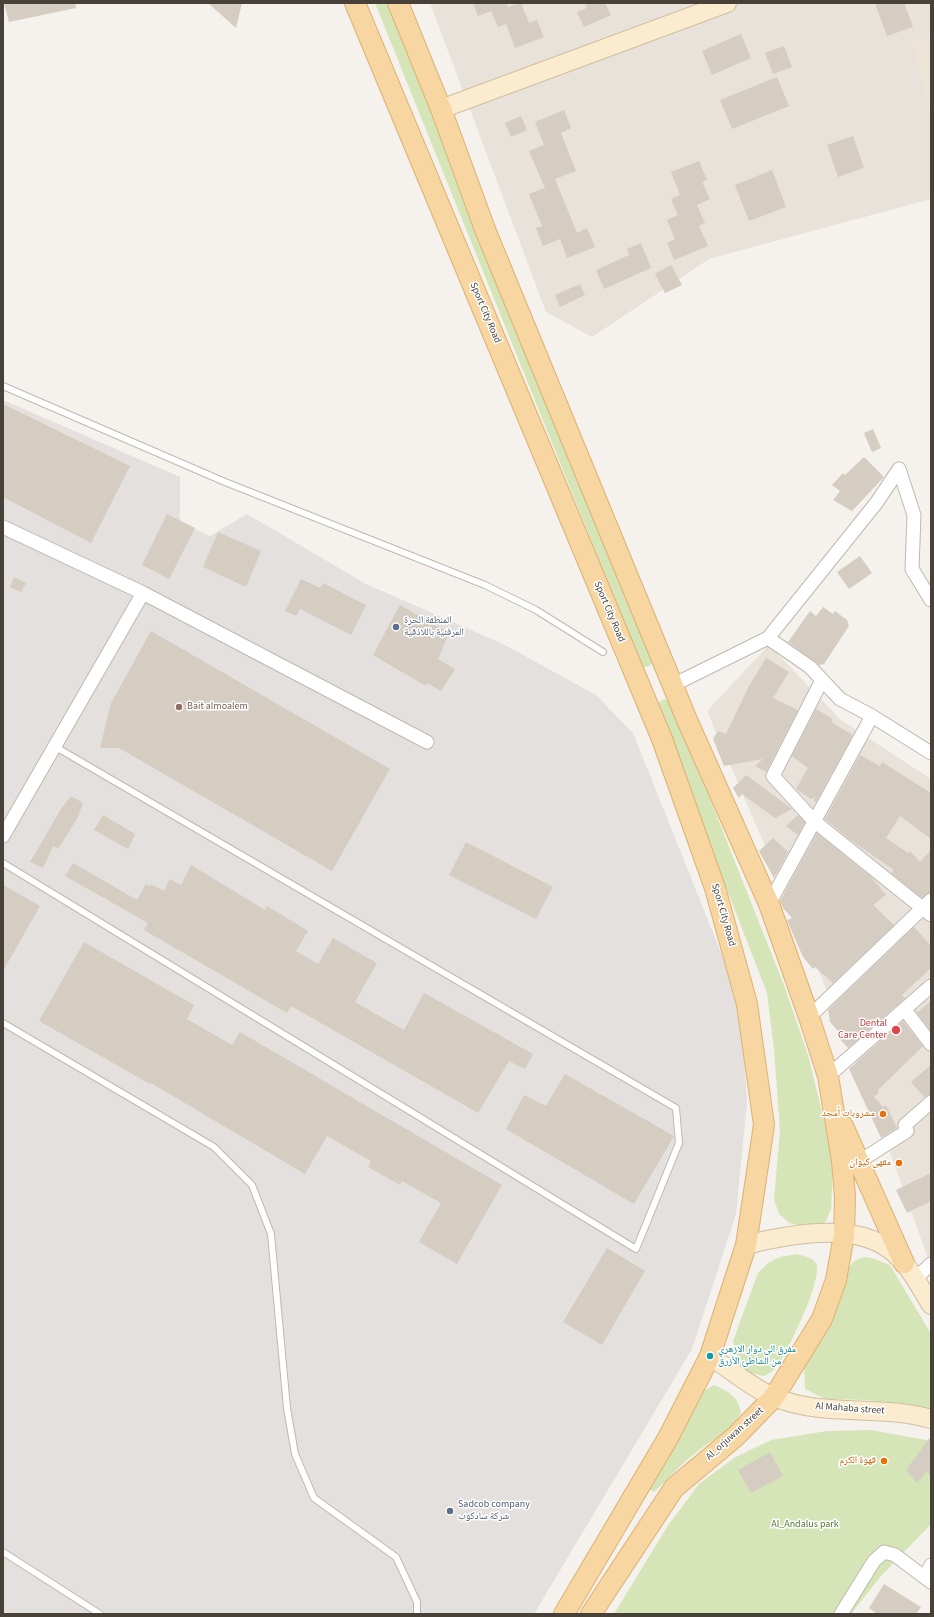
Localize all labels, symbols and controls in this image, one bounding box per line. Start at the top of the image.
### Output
street label: Sport City Road [467,281,503,345]
street label: Sport City Road [591,580,627,644]
place label: المنطقة الحرة المرفئية باللاذقية [404,615,464,638]
marker: المنطقة الحرة المرفئية باللاذقية [391,622,401,632]
place label: Bait almoalem [187,701,248,713]
marker: Bait almoalem [174,702,184,712]
street label: Sport City Road [708,882,738,948]
place label: Dental Care Center [838,1018,887,1042]
marker: Dental Care Center [890,1024,902,1036]
place label: مشروبات أمجد [822,1108,875,1120]
marker: مشروبات أمجد [878,1109,888,1119]
place label: مقهى كيوان [849,1157,891,1169]
marker: مقهى كيوان [894,1158,904,1168]
place label: مفرق الى دوار الازهري من الشاطئ الأزرق [718,1344,796,1368]
marker: مفرق الى دوار الازهري من الشاطئ الأزرق [705,1351,715,1361]
street label: Al Mahaba street [815,1401,885,1417]
street label: Al_orjuwan street [704,1405,766,1463]
place label: قهوة الكرم [839,1455,876,1467]
marker: قهوة الكرم [879,1456,889,1466]
place label: Sadcob company شركة سادكوب [458,1499,530,1522]
marker: Sadcob company شركة سادكوب [445,1506,455,1516]
park label: Al_Andalus park [771,1519,839,1531]

